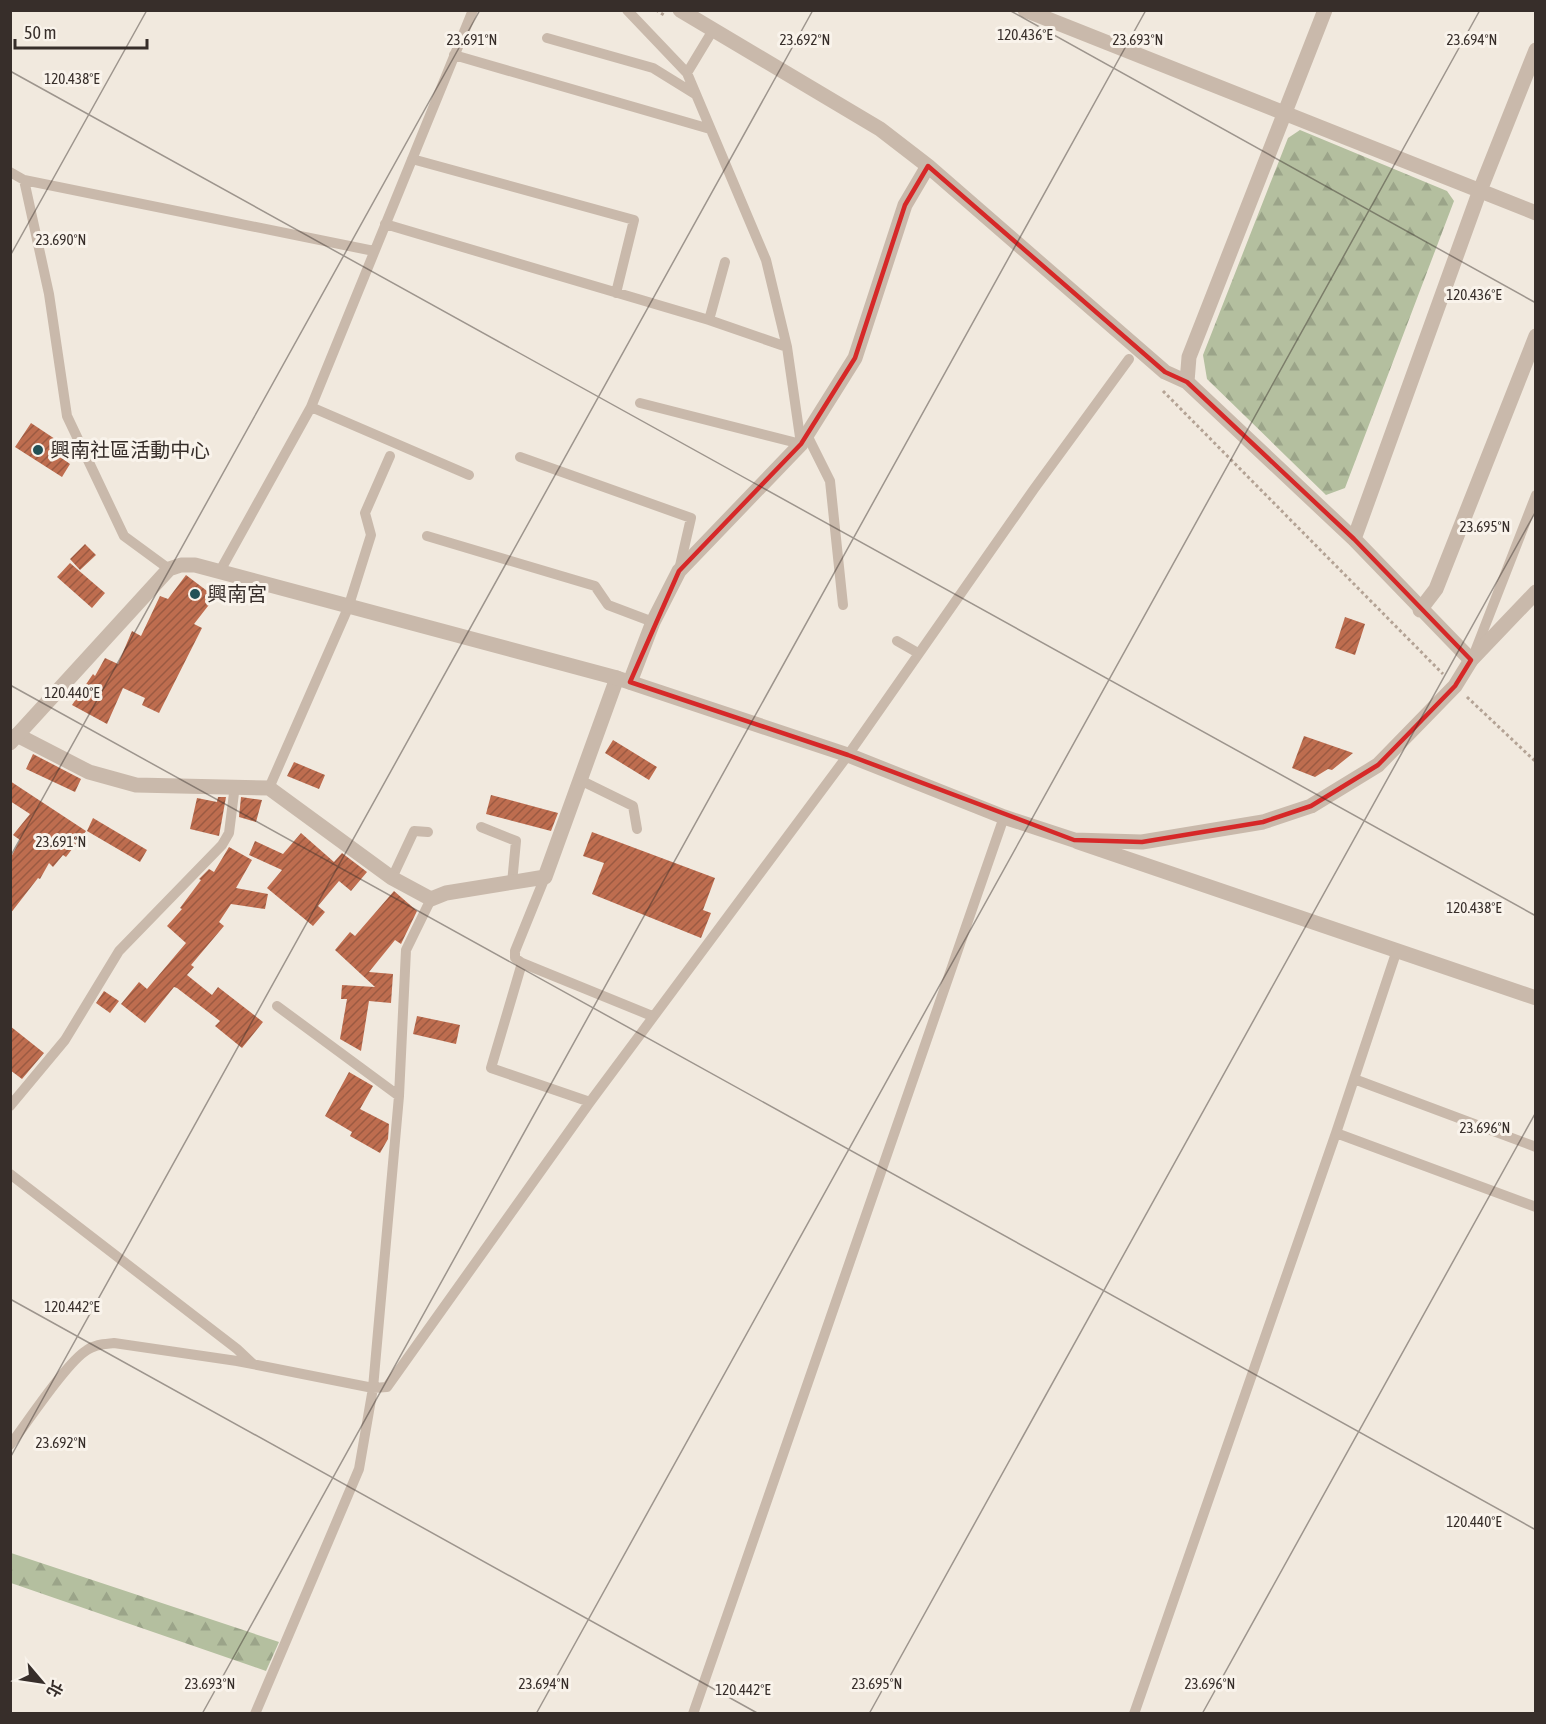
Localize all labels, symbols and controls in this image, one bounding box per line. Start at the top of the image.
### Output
scale bar [15,12,147,50]
text: 50 m [24,22,56,43]
text: 120.436°E [997,26,1053,43]
text: 23.691°N [447,31,497,48]
text: 23.692°N [780,31,830,48]
text: 23.693°N [1113,31,1163,48]
text: 23.694°N [1447,31,1497,48]
text: 120.438°E [44,70,100,87]
text: 23.690°N [36,231,86,248]
text: 120.436°E [1446,286,1502,303]
place label: 興南社區活動中心 [50,438,210,461]
marker: 興南社區活動中心 [31,443,45,457]
text: 23.695°N [1460,518,1510,535]
place label: 興南宮 [207,582,267,605]
marker: 興南宮 [188,587,202,601]
text: 120.440°E [44,684,100,701]
text: 23.691°N [36,833,86,850]
text: 120.438°E [1446,899,1502,916]
text: 23.696°N [1460,1119,1510,1136]
text: 120.442°E [44,1298,100,1315]
text: 23.692°N [36,1434,86,1451]
text: 120.440°E [1446,1513,1502,1530]
north arrow [12,1652,72,1712]
text: 23.693°N [185,1675,235,1692]
text: 23.694°N [519,1675,569,1692]
text: 23.695°N [852,1675,902,1692]
text: 23.696°N [1185,1675,1235,1692]
text: 北 [43,1678,67,1701]
text: 120.442°E [715,1681,771,1698]

